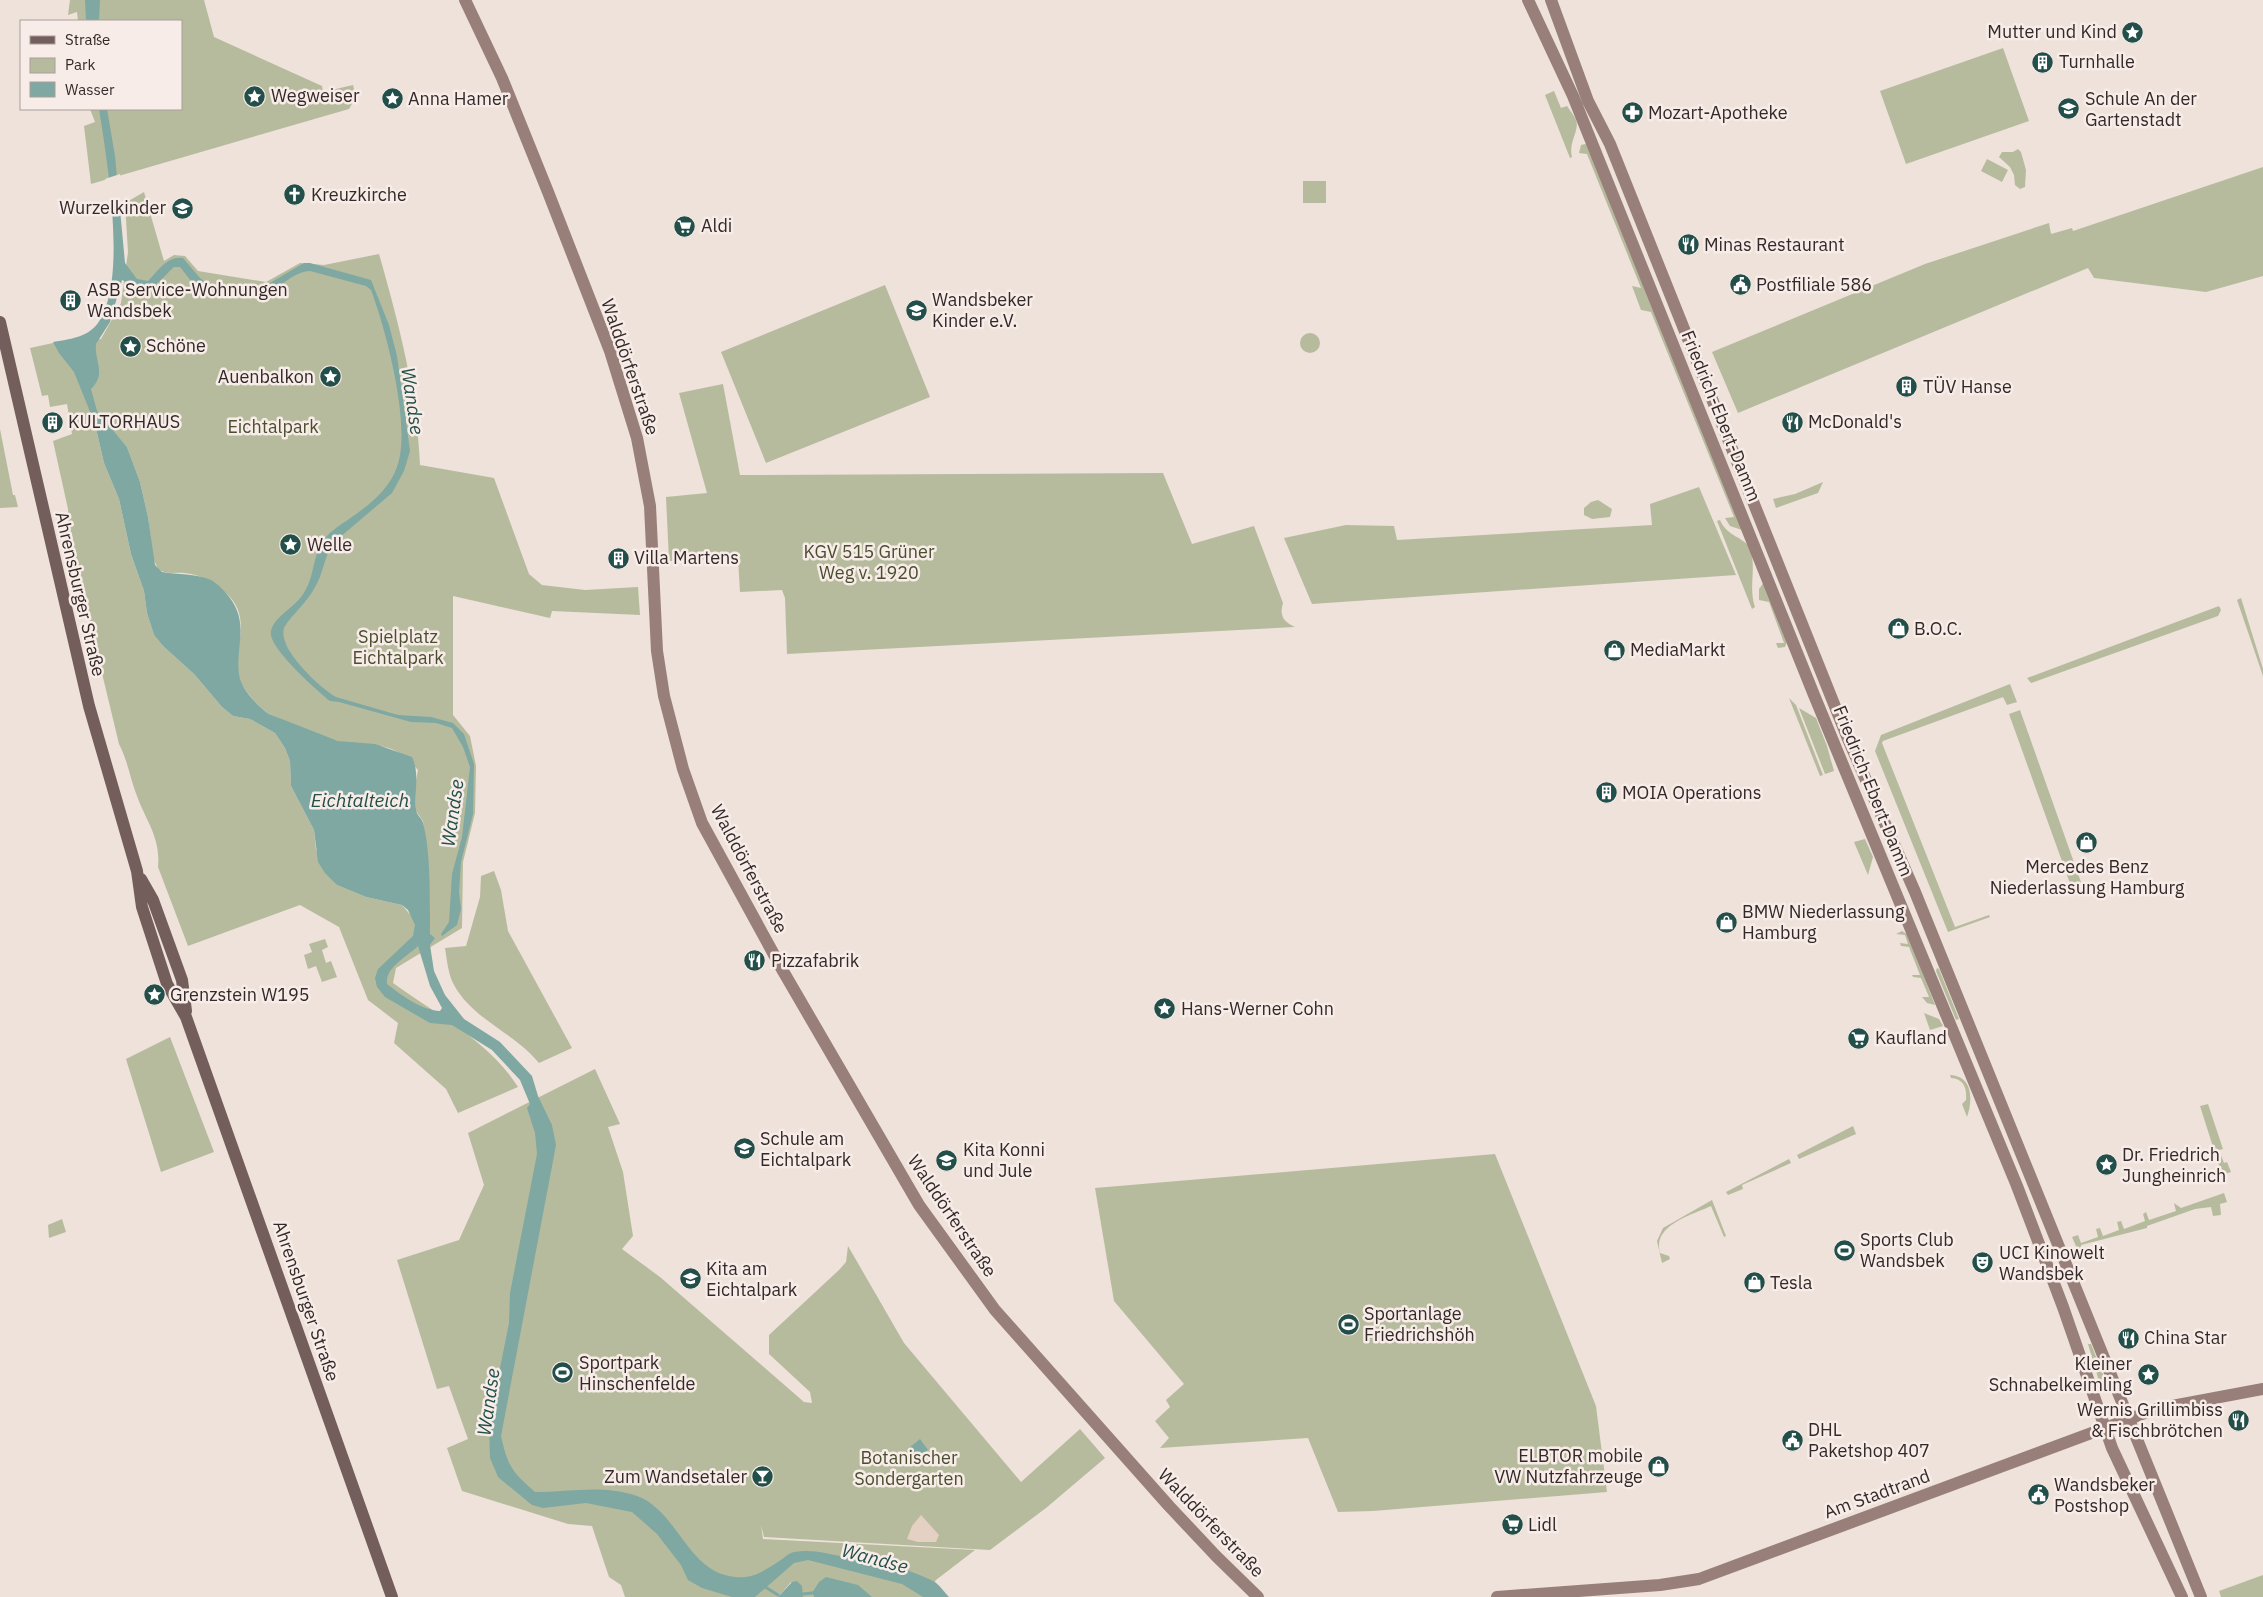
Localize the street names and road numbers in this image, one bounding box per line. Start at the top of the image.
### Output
street label: Walddörferstraße [596,296,665,438]
street label: Friedrich-Ebert-Damm [1677,327,1766,505]
street label: Ahrensburger Straße [50,509,111,679]
street label: Friedrich-Ebert-Damm [1829,702,1918,880]
street label: Walddörferstraße [706,800,793,937]
street label: Walddörferstraße [903,1150,1002,1281]
street label: Ahrensburger Straße [268,1217,345,1384]
street label: Walddörferstraße [1154,1463,1269,1582]
street label: Am Stadtrand [1821,1464,1933,1523]

